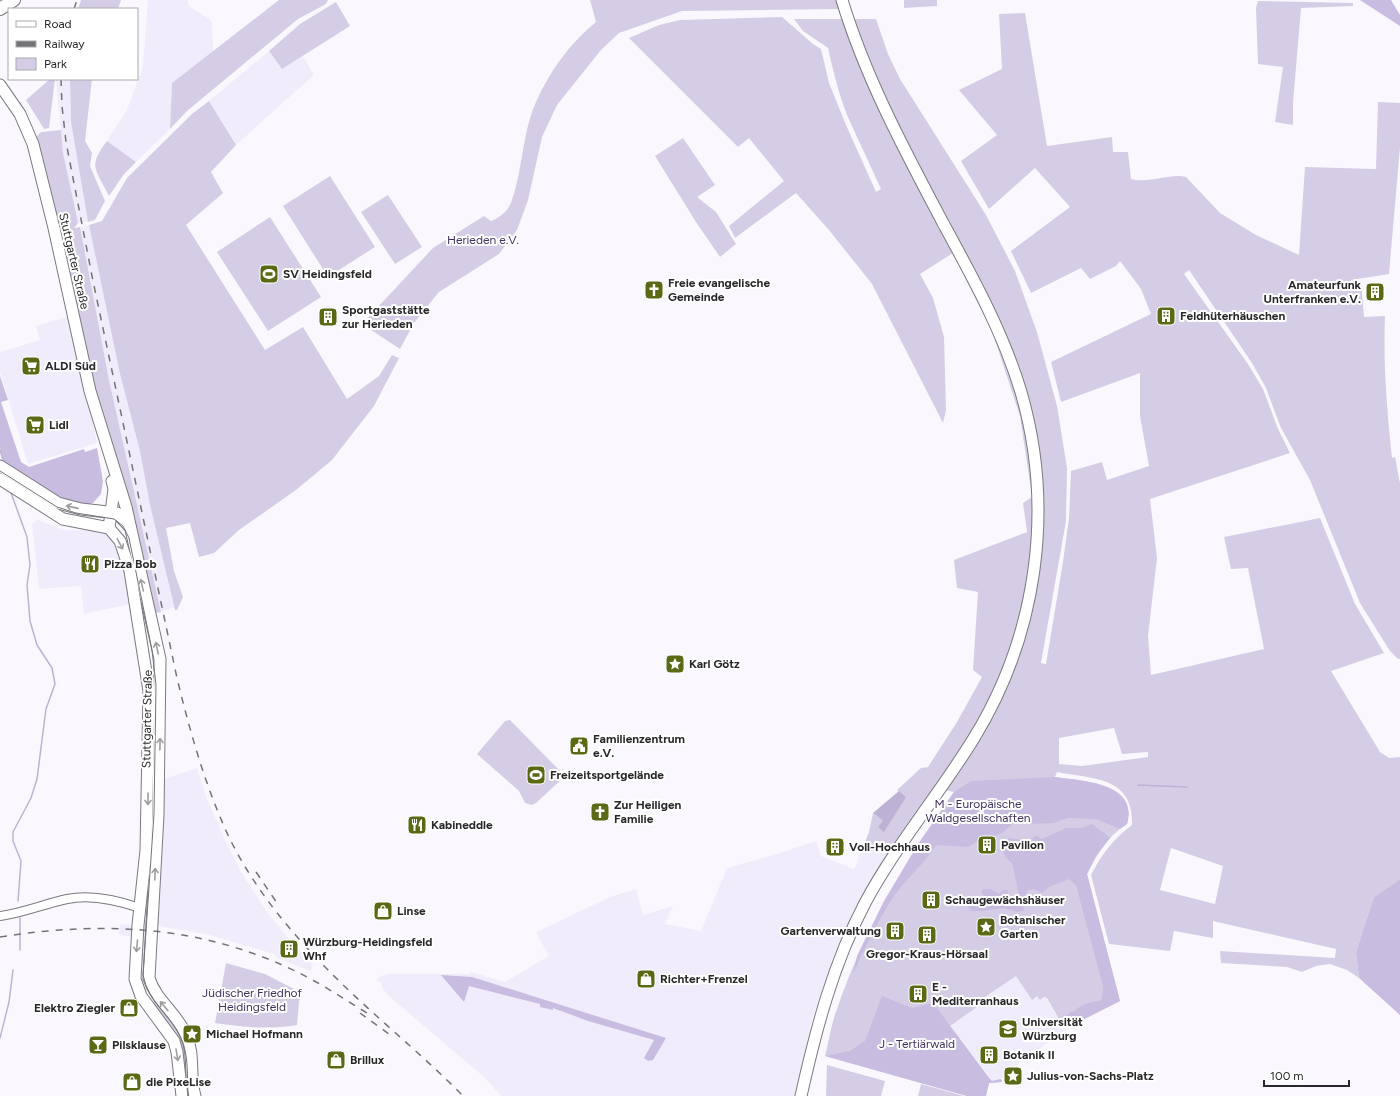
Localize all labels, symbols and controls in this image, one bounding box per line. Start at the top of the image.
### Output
legend [8,8,138,80]
text: Road [44,17,72,31]
text: Railway [44,37,85,51]
text: Park [44,57,67,71]
street label: Stuttgarter Straße [56,212,92,311]
park label: Herieden e.V. [447,233,519,247]
sports icon: SV Heidingsfeld [258,263,280,285]
place label: SV Heidingsfeld [283,267,372,281]
place label: Freie evangelische Gemeinde [668,276,770,304]
place label: Amateurfunk Unterfranken e.V. [1264,278,1362,306]
church icon: Freie evangelische Gemeinde [643,279,665,301]
building icon: Amateurfunk Unterfranken e.V. [1364,281,1386,303]
place label: Sportgaststätte zur Herieden [342,303,430,331]
building icon: Feldhüterhäuschen [1155,305,1177,327]
building icon: Sportgaststätte zur Herieden [317,306,339,328]
place label: Feldhüterhäuschen [1180,309,1285,323]
supermarket icon: ALDI Süd [20,355,42,377]
place label: ALDI Süd [45,359,96,373]
supermarket icon: Lidl [24,414,46,436]
place label: Lidl [49,418,69,432]
one-way arrow [66,503,79,510]
one-way arrow [117,537,125,549]
restaurant icon: Pizza Bob [79,553,101,575]
place label: Pizza Bob [104,557,157,571]
one-way arrow [138,579,146,592]
one-way arrow [153,642,161,655]
place icon: Karl Götz [664,653,686,675]
place label: Karl Götz [689,657,740,671]
street label: Stuttgarter Straße [139,669,155,768]
place label: Familienzentrum e.V. [593,732,685,760]
public building icon: Familienzentrum e.V. [568,735,590,757]
one-way arrow [156,738,163,751]
sports icon: Freizeitsportgelände [525,764,547,786]
place label: Freizeitsportgelände [550,768,664,782]
one-way arrow [144,792,152,805]
park label: M - Europäische Waldgesellschaften [926,797,1031,825]
place label: Zur Heiligen Familie [614,798,682,826]
church icon: Zur Heiligen Familie [589,801,611,823]
restaurant icon: Kabineddle [406,814,428,836]
place label: Kabineddle [431,818,493,832]
building icon: Pavillon [976,834,998,856]
building icon: Voll-Hochhaus [824,836,846,858]
place label: Pavillon [1001,838,1044,852]
place label: Voll-Hochhaus [849,840,930,854]
one-way arrow [152,868,159,881]
building icon: Schaugewächshäuser [920,889,942,911]
place label: Schaugewächshäuser [945,893,1065,907]
shop icon: Linse [372,900,394,922]
place label: Linse [397,904,426,918]
place label: Botanischer Garten [1000,913,1066,941]
place icon: Botanischer Garten [975,916,997,938]
building icon: Gartenverwaltung [884,920,906,942]
place label: Gartenverwaltung [781,924,881,938]
building icon: Gregor-Kraus-Hörsaal [916,924,938,946]
place label: Würzburg-Heidingsfeld Whf [303,935,432,963]
building icon: Würzburg-Heidingsfeld Whf [278,938,300,960]
one-way arrow [133,939,140,952]
place label: Gregor-Kraus-Hörsaal [866,947,988,961]
shop icon: Richter+Frenzel [635,968,657,990]
place label: Richter+Frenzel [660,972,748,986]
place label: E - Mediterranhaus [932,980,1019,1008]
building icon: E - Mediterranhaus [907,983,929,1005]
park label: Jüdischer Friedhof Heidingsfeld [202,986,303,1014]
shop icon: Elektro Ziegler [118,997,140,1019]
one-way arrow [160,1000,169,1011]
place label: Elektro Ziegler [34,1001,115,1015]
place label: Universität Würzburg [1022,1015,1083,1043]
school or university icon: Universität Würzburg [997,1018,1019,1040]
place icon: Michael Hofmann [181,1023,203,1045]
place label: Michael Hofmann [206,1027,303,1041]
bar icon: Pilsklause [87,1034,109,1056]
park label: J - Tertiärwald [879,1037,955,1051]
place label: Pilsklause [112,1038,166,1052]
building icon: Botanik II [978,1044,1000,1066]
one-way arrow [174,1048,182,1061]
place label: Botanik II [1003,1048,1055,1062]
shop icon: Brillux [325,1049,347,1071]
place label: Brillux [350,1053,385,1067]
scale bar [1264,1062,1349,1088]
place icon: Julius-von-Sachs-Platz [1002,1065,1024,1087]
place label: Julius-von-Sachs-Platz [1027,1069,1154,1083]
text: 100 m [1270,1069,1304,1083]
shop icon: die PixeLise [121,1071,143,1093]
place label: die PixeLise [146,1075,211,1089]

